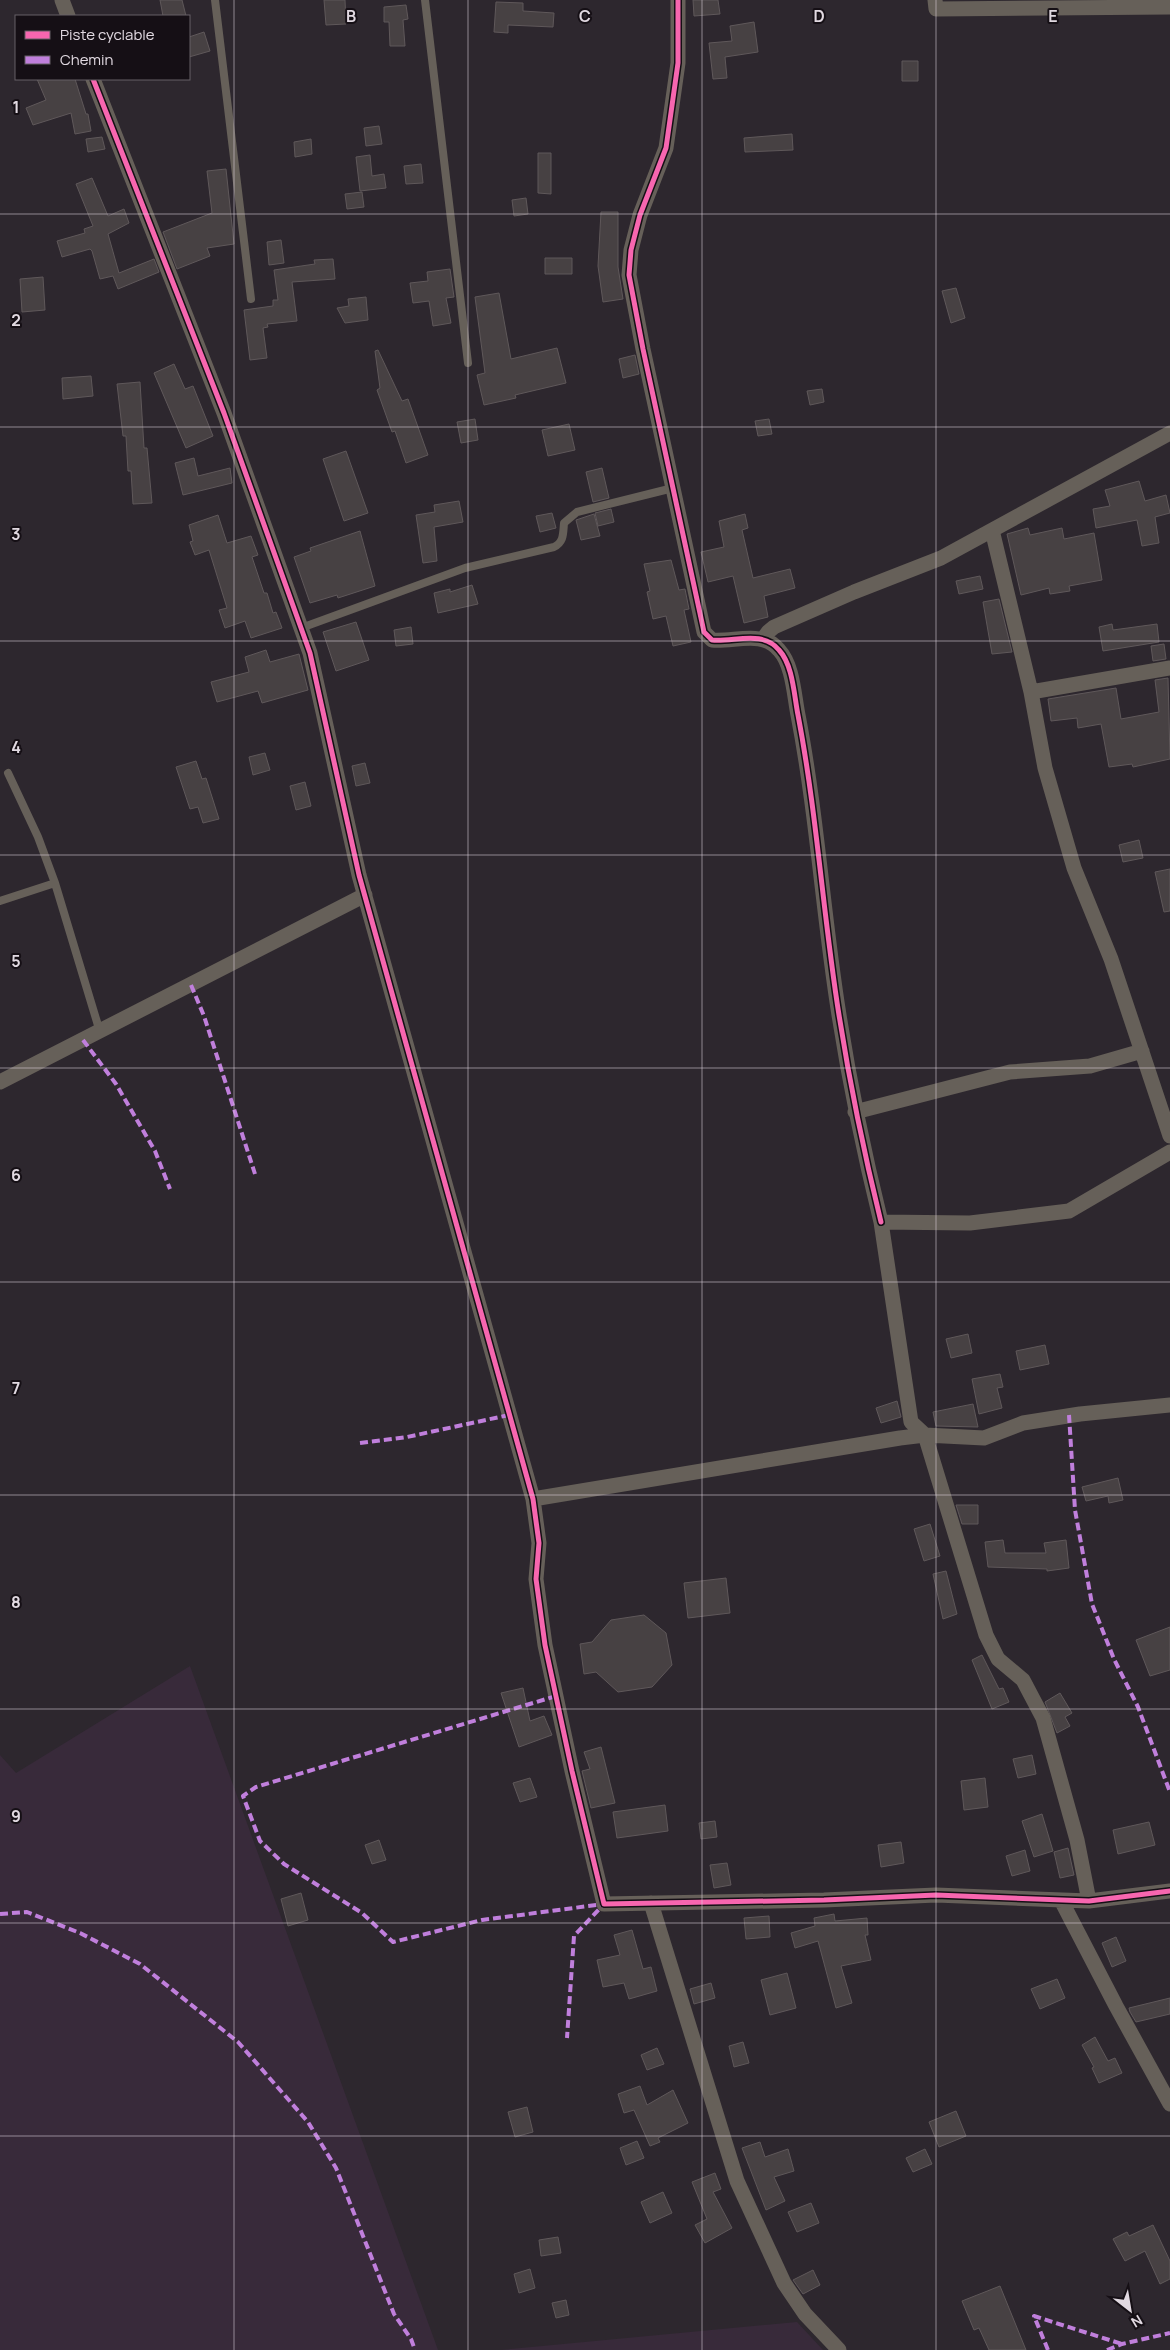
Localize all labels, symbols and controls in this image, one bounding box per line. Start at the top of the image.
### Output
text: B [346,5,356,27]
text: C [579,5,591,27]
text: D [813,5,825,27]
text: E [1048,5,1058,27]
legend [15,15,190,80]
text: Piste cyclable [60,24,155,45]
text: Chemin [60,49,113,70]
text: 1 [12,96,20,118]
text: 2 [11,309,21,331]
text: 3 [11,523,21,545]
text: 4 [11,736,21,758]
text: 5 [11,950,21,972]
text: 6 [11,1164,21,1186]
text: 7 [12,1377,20,1399]
text: 8 [11,1591,21,1613]
text: 9 [11,1805,21,1827]
north arrow [1105,2285,1155,2335]
text: N [1128,2311,1146,2332]

